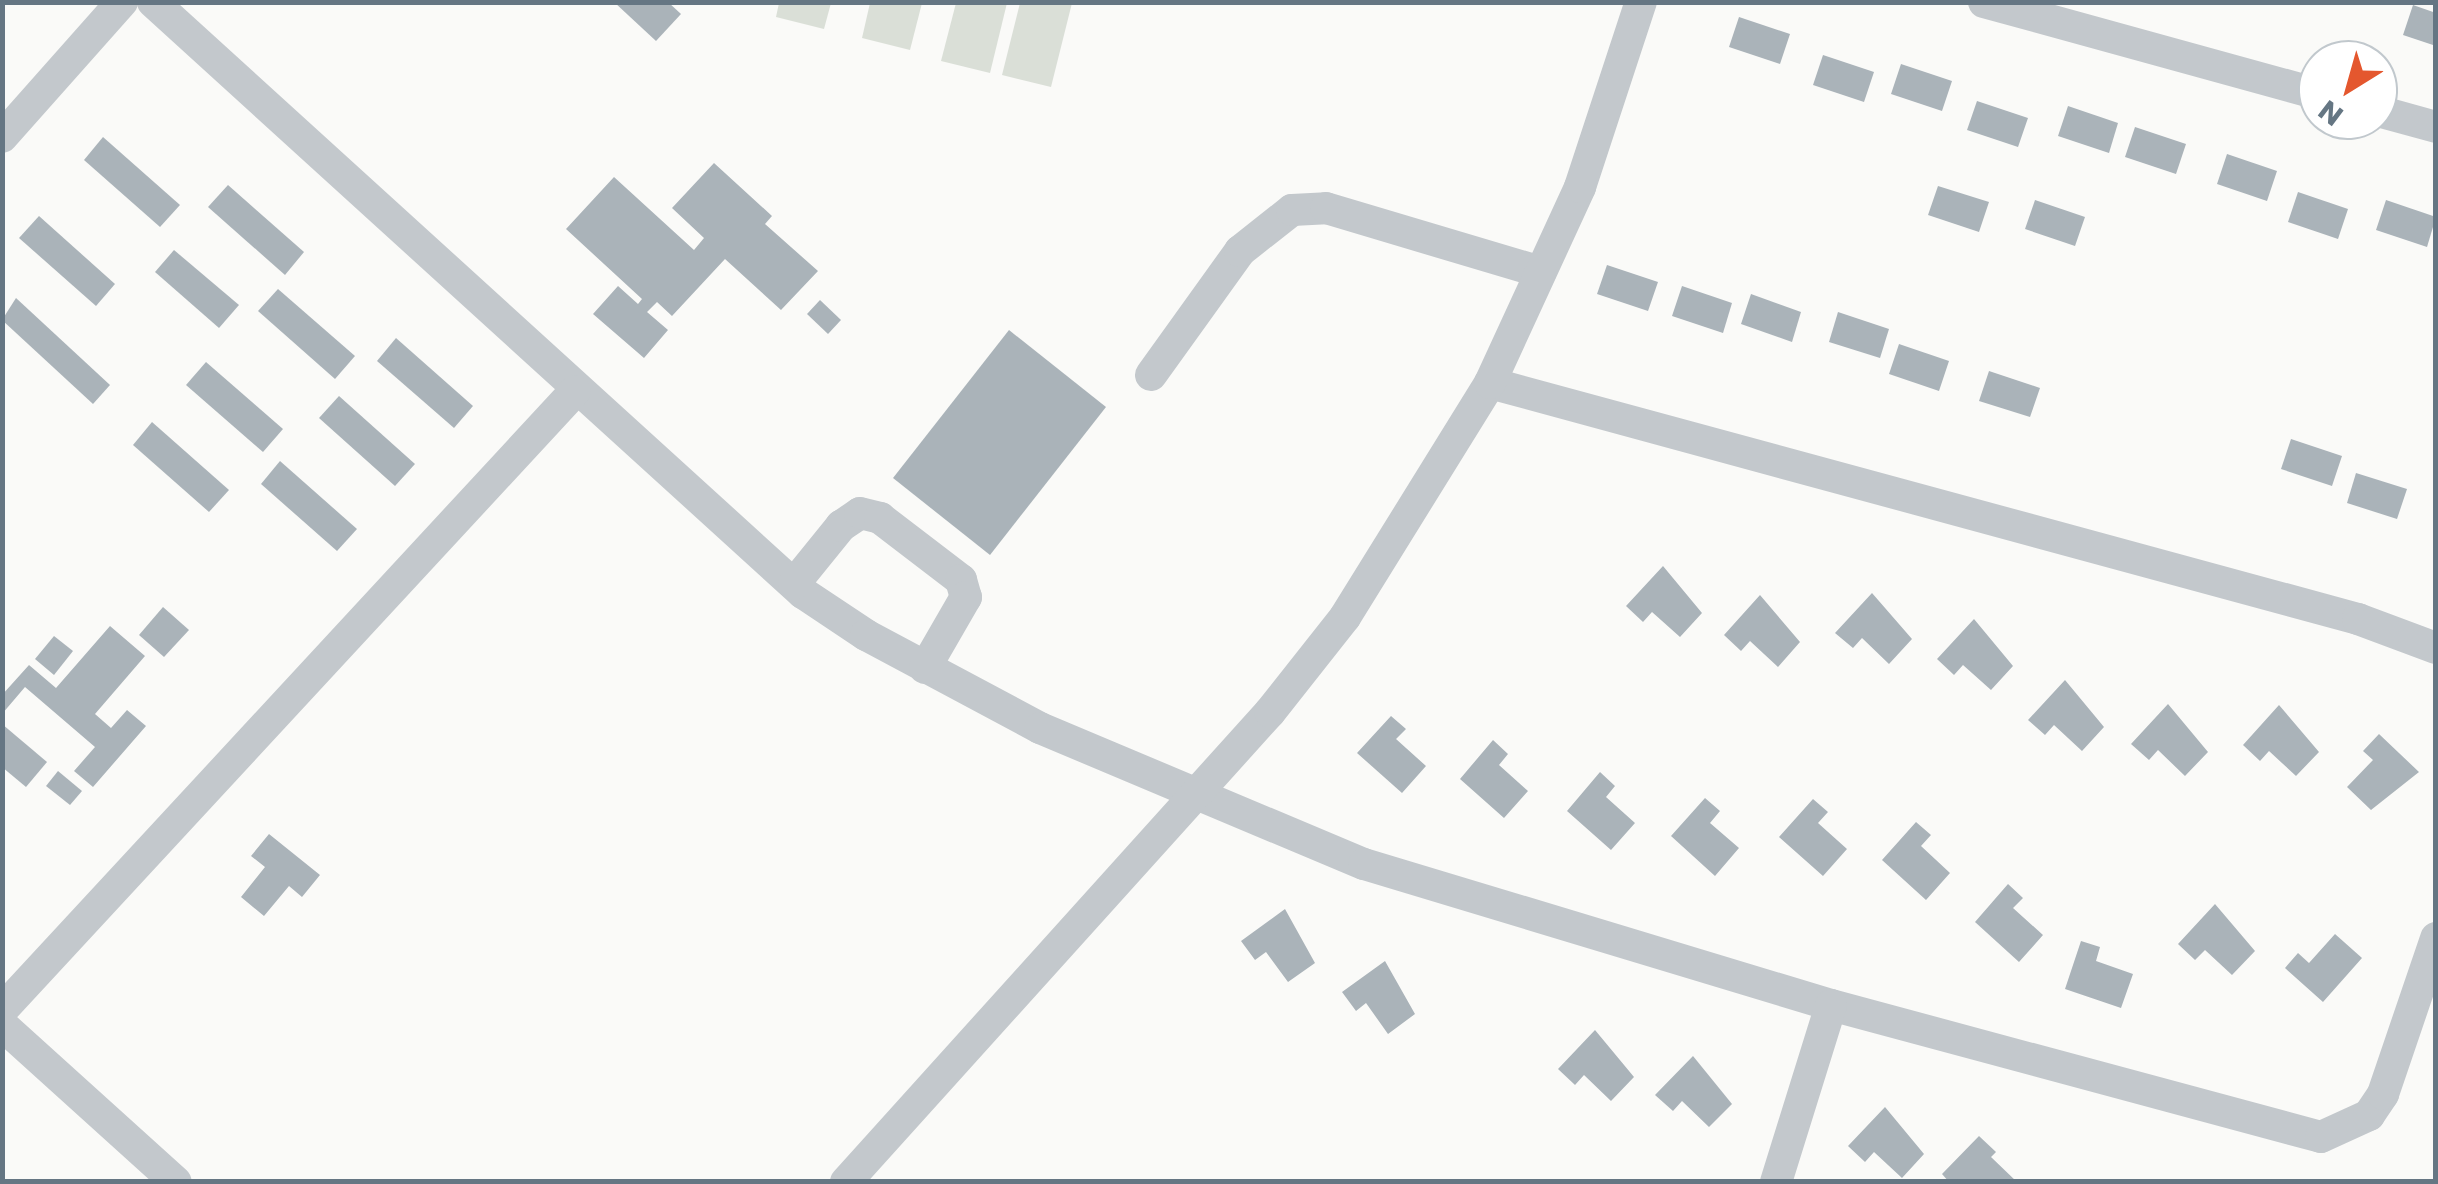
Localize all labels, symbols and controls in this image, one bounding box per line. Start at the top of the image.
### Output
north arrow [2298,40,2398,140]
text: N [2311,91,2351,135]

